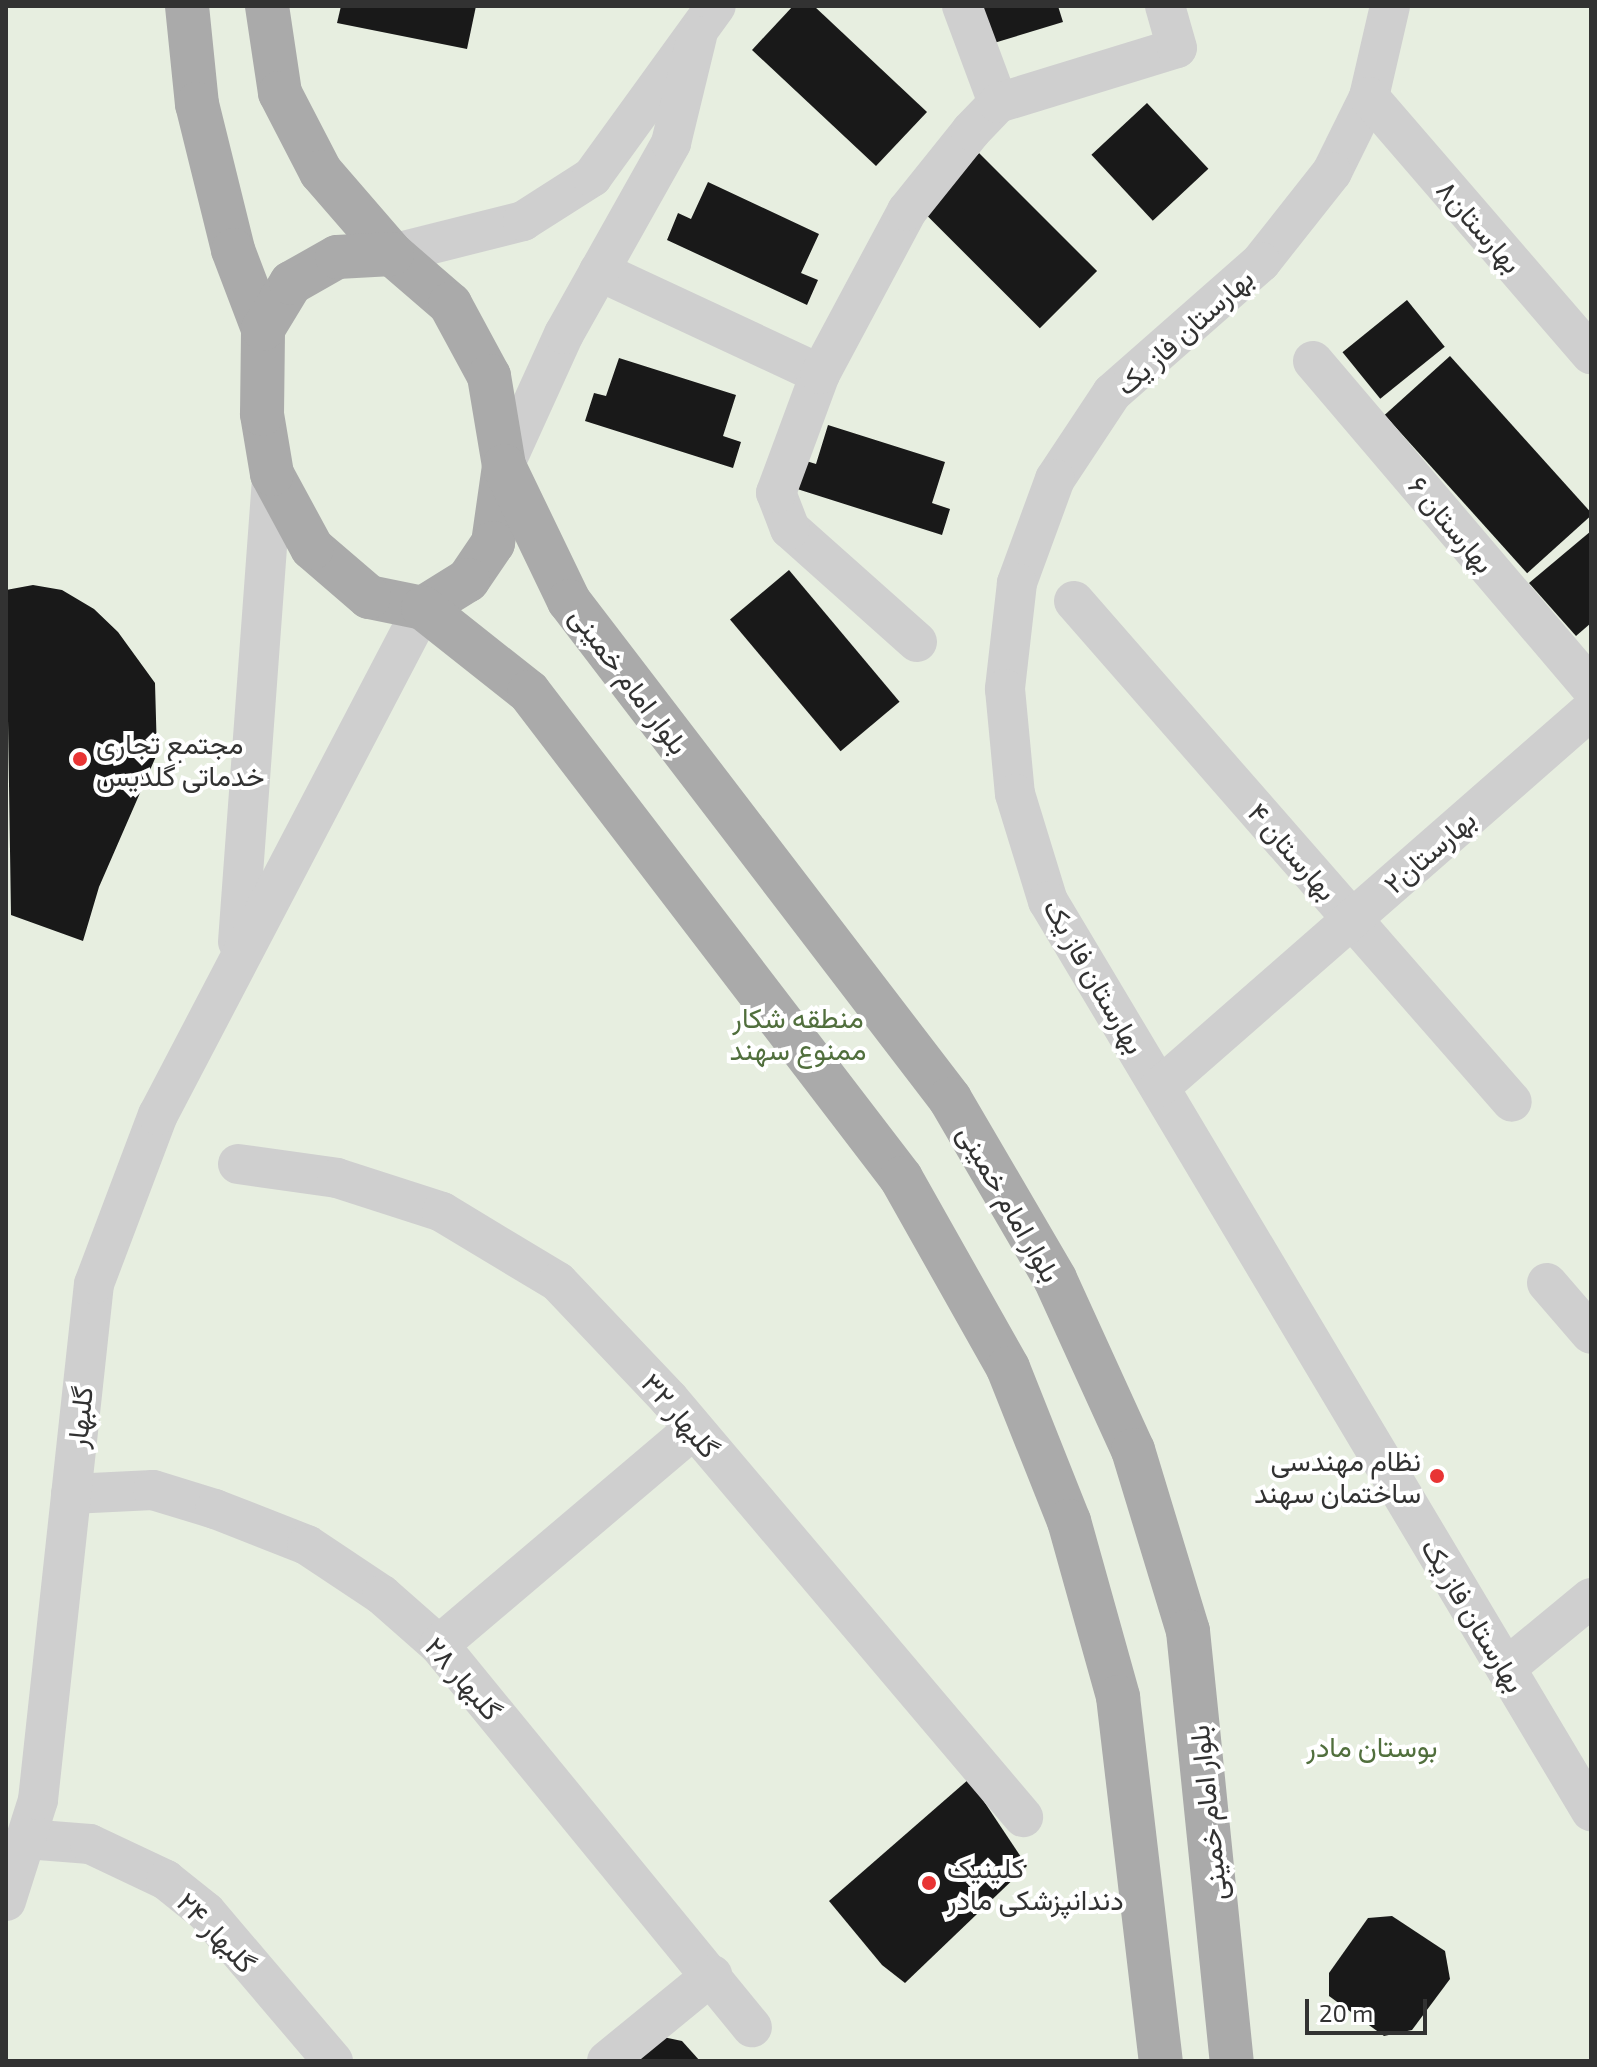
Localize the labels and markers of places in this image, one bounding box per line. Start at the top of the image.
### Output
place label: مجتمع تجاری خدماتی گلدیس [96,726,264,792]
marker: مجتمع تجاری خدماتی گلدیس [71,750,89,768]
place label: نظام مهندسی ساختمان سهند [1254,1443,1421,1509]
marker: نظام مهندسی ساختمان سهند [1428,1467,1446,1485]
place label: کلینیک دندانپزشکی مادر [947,1850,1124,1916]
marker: کلینیک دندانپزشکی مادر [918,1872,940,1894]

